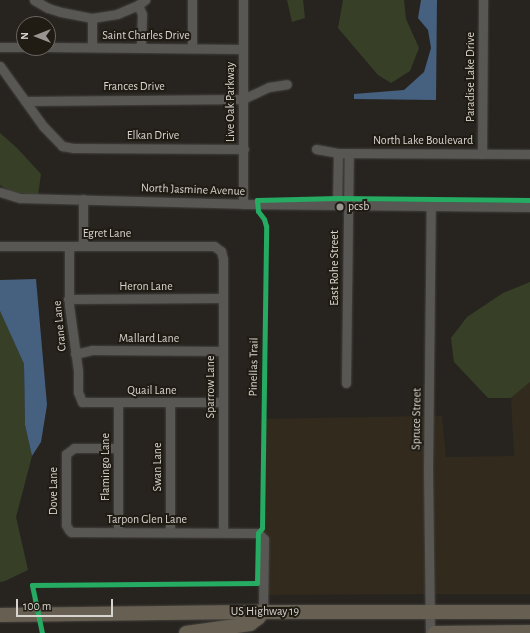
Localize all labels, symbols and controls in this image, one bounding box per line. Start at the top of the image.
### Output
north arrow [16,16,56,56]
street label: Saint Charles Drive [102,29,190,43]
text: N [19,32,30,40]
street label: Paradise Lake Drive [464,32,478,122]
street label: Live Oak Parkway [224,62,238,142]
street label: Frances Drive [103,80,165,94]
street label: Elkan Drive [127,129,179,143]
street label: North Lake Boulevard [373,134,473,148]
street label: North Jasmine Avenue [141,181,245,199]
place label: pcsb [348,200,369,214]
marker: pcsb [335,202,345,212]
street label: Egret Lane [83,227,131,241]
street label: East Rohe Street [328,230,342,306]
street label: Heron Lane [119,280,173,294]
street label: Crane Lane [50,300,70,352]
street label: Mallard Lane [119,332,179,346]
street label: Pinellas Trail [246,337,262,397]
street label: Sparrow Lane [204,356,218,418]
street label: Quail Lane [127,384,177,398]
street label: Spruce Street [409,388,425,450]
street label: Flamingo Lane [99,433,113,501]
street label: Swan Lane [151,442,165,492]
street label: Dove Lane [47,467,61,515]
street label: Tarpon Glen Lane [107,513,187,527]
scale bar [18,591,115,617]
text: 100 m [23,600,51,612]
street label: US Highway 19 [231,605,299,619]

